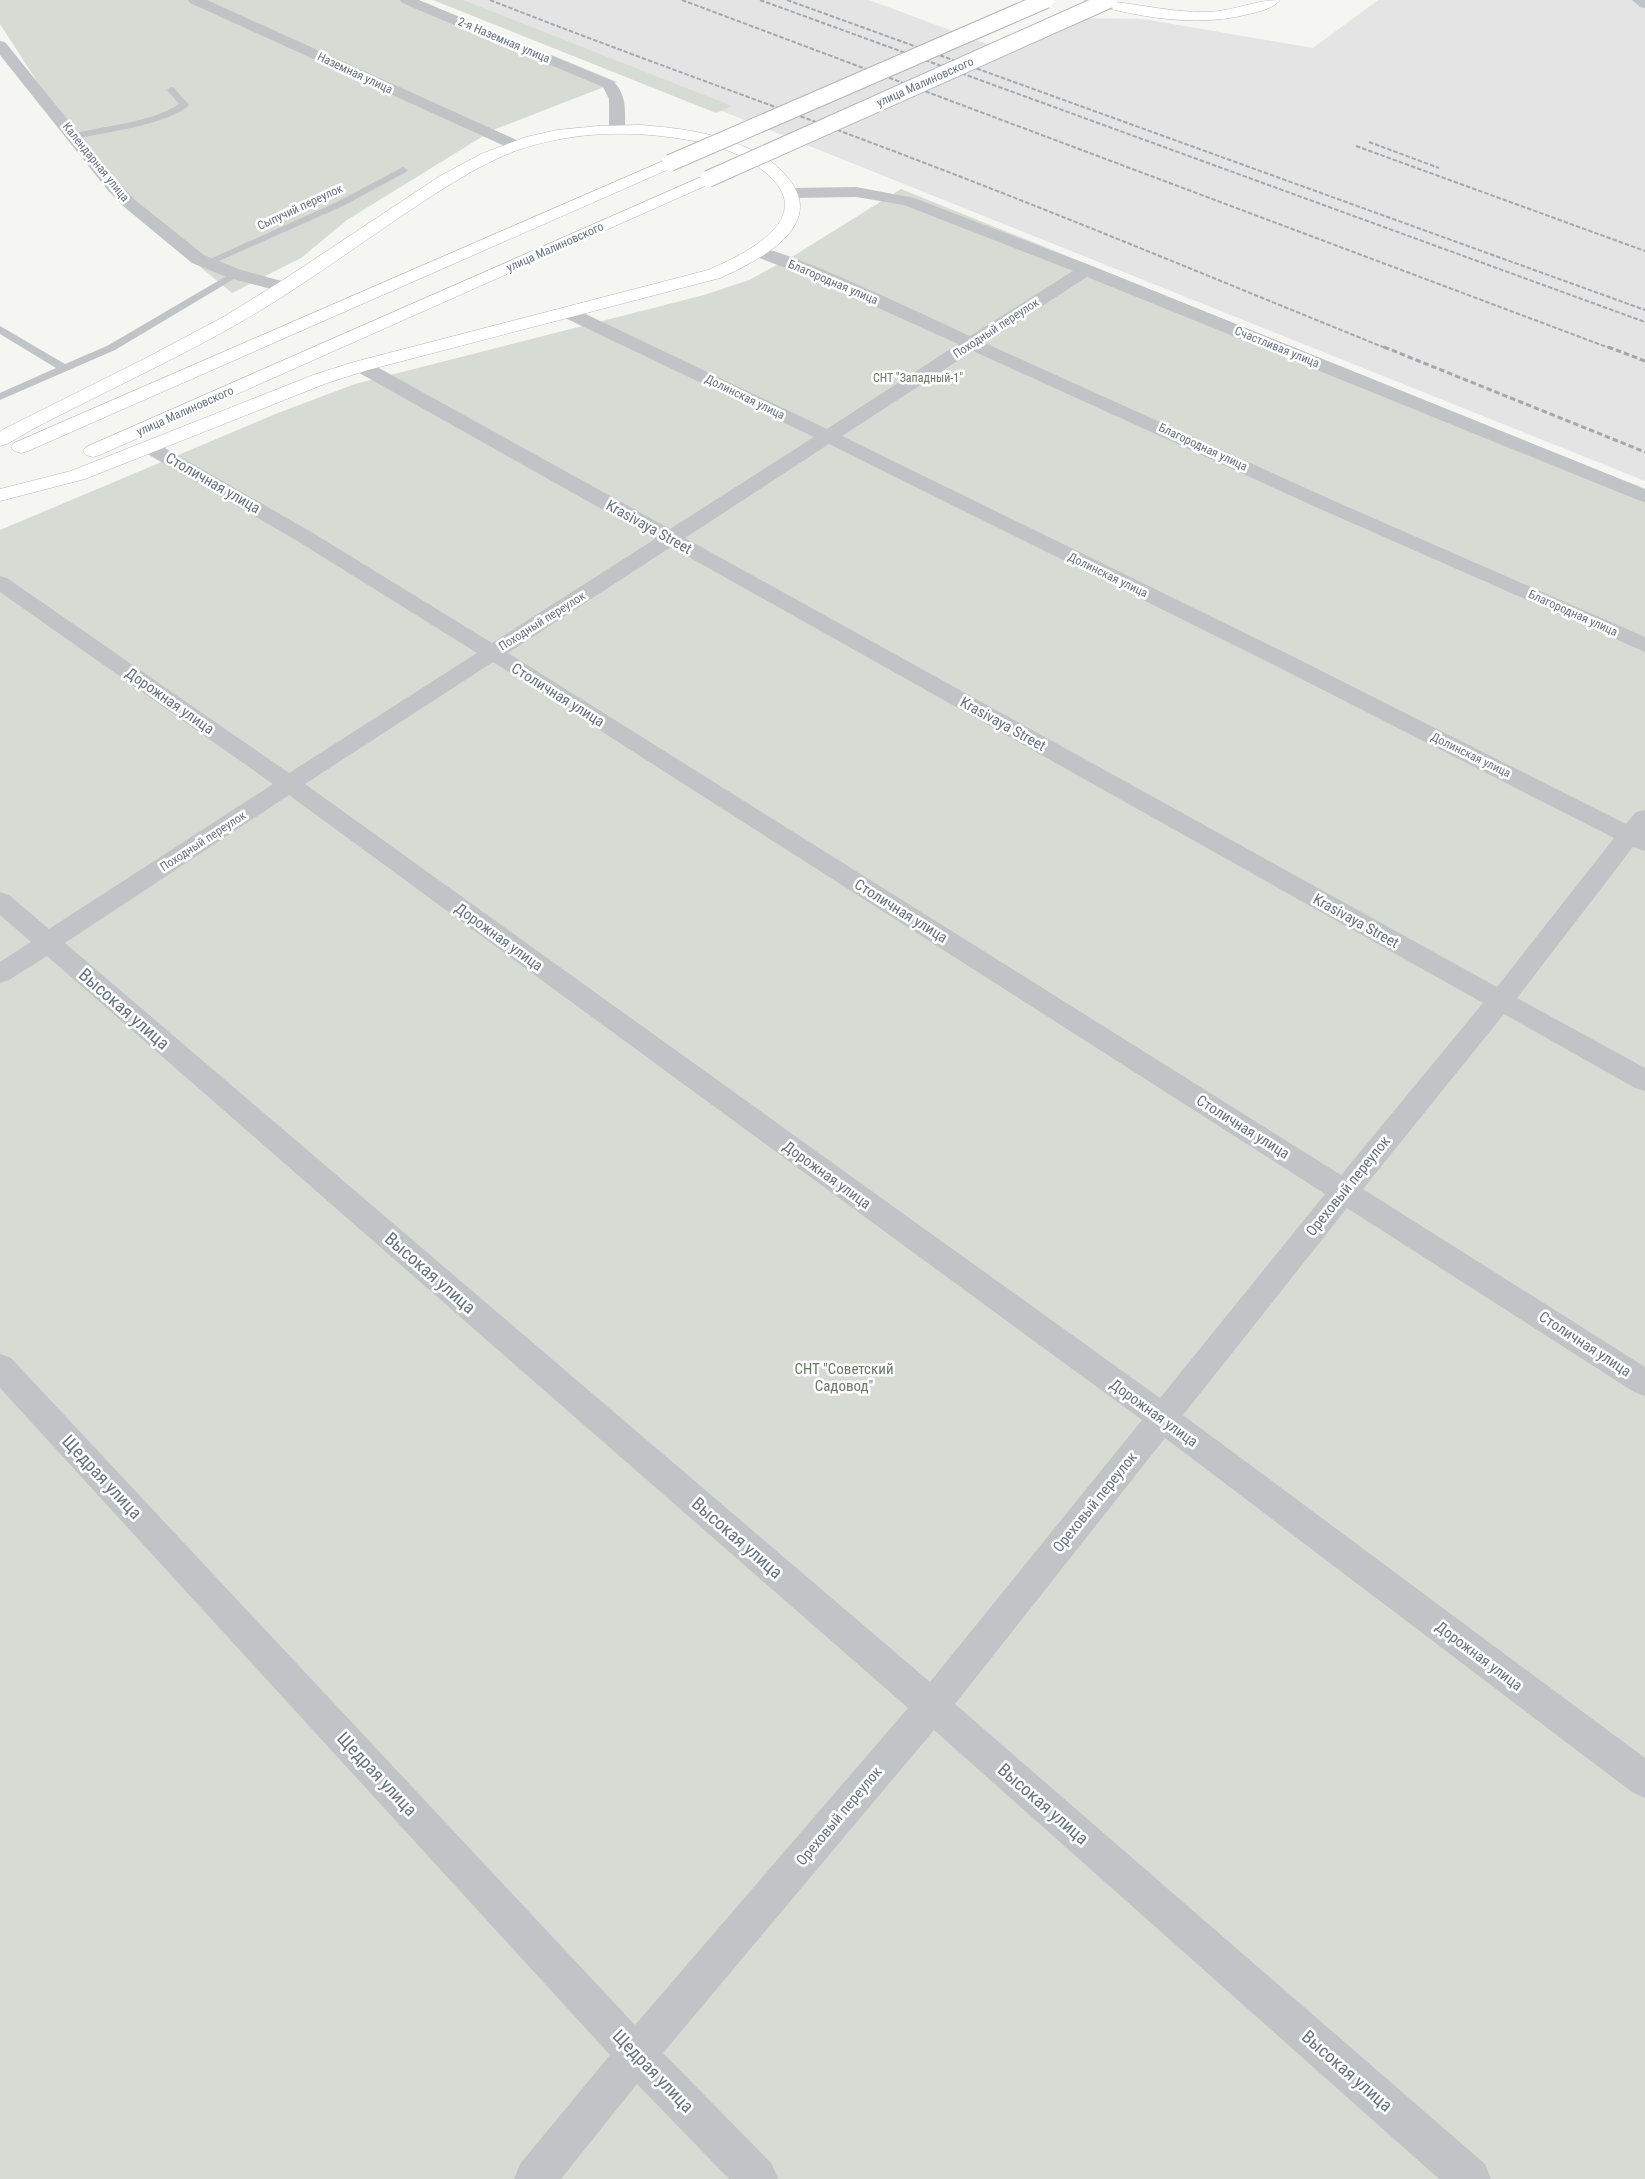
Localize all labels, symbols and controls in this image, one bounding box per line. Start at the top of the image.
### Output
street label: 2-я Наземная улица [456,14,552,66]
street label: Наземная улица [315,49,395,97]
street label: улица Малиновского [874,54,976,110]
street label: Календарная улица [60,120,132,205]
street label: Сыпучий переулок [255,181,345,233]
street label: улица Малиновского [504,219,606,275]
street label: Благородная улица [786,257,880,307]
street label: Походный переулок [950,295,1042,361]
street label: Счастливая улица [1233,324,1322,370]
park label: СНТ "Западный-1" [873,371,963,385]
street label: Долинская улица [703,372,787,422]
street label: улица Малиновского [134,383,236,439]
street label: Благородная улица [1156,420,1250,474]
street label: Столичная улица [162,449,264,517]
street label: Krasivaya Street [603,496,695,558]
street label: Долинская улица [1066,550,1150,600]
street label: Благородная улица [1526,587,1620,639]
street label: Походный переулок [496,589,588,653]
street label: Столичная улица [508,659,608,731]
street label: Дорожная улица [122,664,218,738]
street label: Krasivaya Street [957,693,1049,755]
street label: Долинская улица [1429,730,1513,780]
street label: Походный переулок [157,808,249,874]
street label: Столичная улица [851,875,951,947]
street label: Krasivaya Street [1310,890,1402,952]
street label: Дорожная улица [452,899,546,975]
street label: Высокая улица [75,964,174,1054]
street label: Столичная улица [1193,1091,1293,1163]
street label: Ореховый переулок [1302,1132,1394,1240]
street label: Дорожная улица [780,1137,874,1213]
street label: Высокая улица [381,1228,480,1318]
street label: Столичная улица [1536,1308,1634,1380]
park label: СНТ "Советский Садовод" [794,1360,894,1395]
street label: Дорожная улица [1107,1375,1201,1451]
street label: Щедрая улица [58,1430,147,1523]
street label: Ореховый переулок [1049,1448,1141,1556]
street label: Высокая улица [688,1493,787,1583]
street label: Дорожная улица [1432,1618,1526,1694]
street label: Щедрая улица [333,1727,422,1820]
street label: Высокая улица [994,1759,1093,1849]
street label: Ореховый переулок [792,1763,886,1869]
street label: Щедрая улица [609,2025,698,2116]
street label: Высокая улица [1298,2026,1397,2116]

